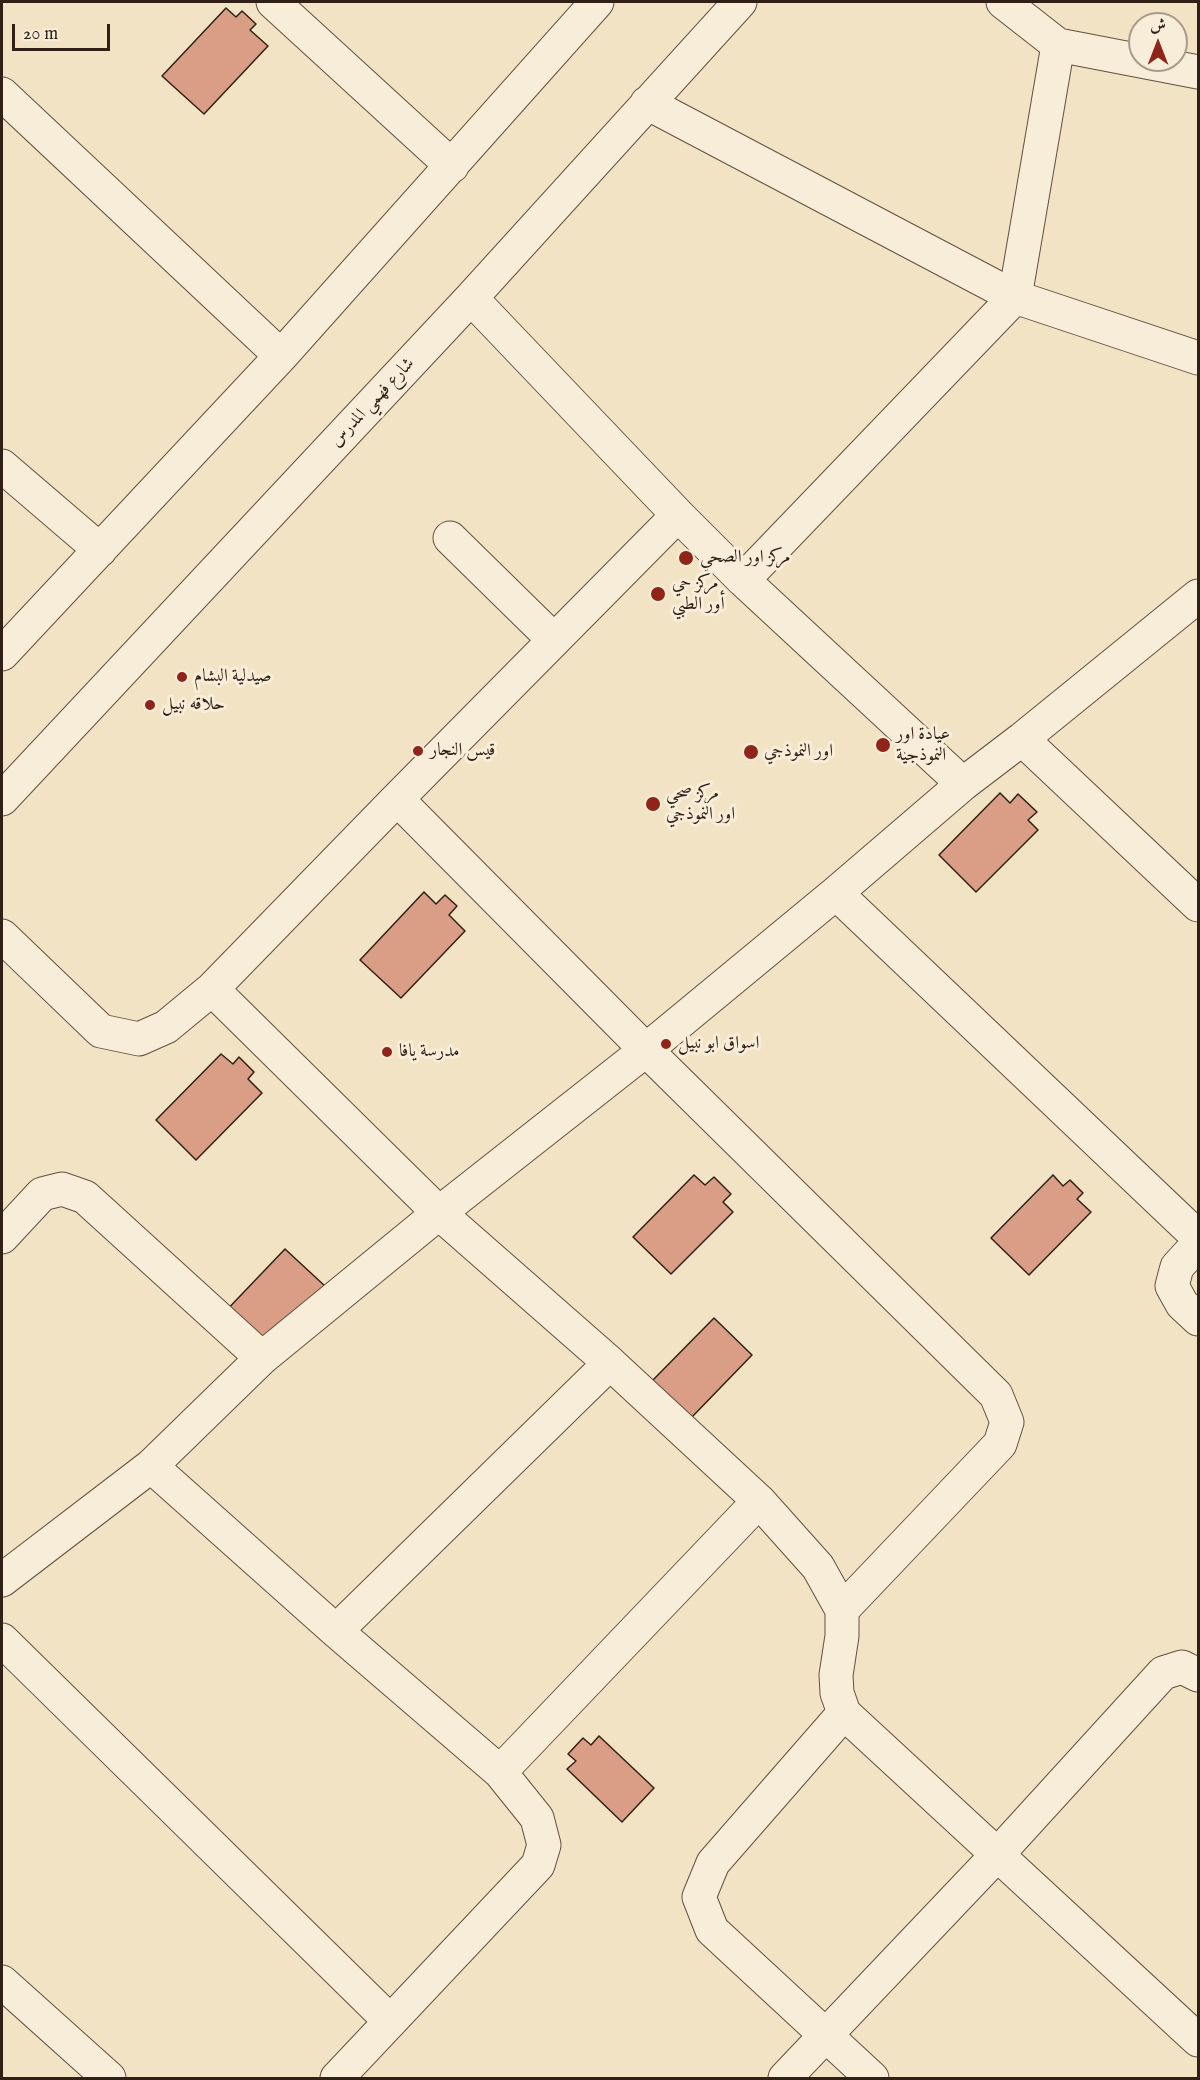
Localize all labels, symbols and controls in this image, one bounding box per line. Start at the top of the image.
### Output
scale bar [15,12,112,50]
north arrow [1128,12,1188,72]
text: ش [1150,16,1166,36]
text: 20 m [23,23,58,46]
street label: شارع فهمي المدرس [326,354,420,452]
place label: مركز اور الصحي [700,547,791,569]
marker: مركز اور الصحي [677,549,695,567]
place label: مركز حي أور الطبي [672,573,725,616]
marker: مركز حي أور الطبي [649,585,667,603]
place label: صيدلية البشام [194,666,272,688]
marker: صيدلية البشام [175,670,189,684]
place label: حلاقه نبيل [162,694,225,716]
marker: حلاقه نبيل [143,698,157,712]
place label: عيادة اور النموذجية [896,724,950,766]
marker: عيادة اور النموذجية [874,736,892,754]
place label: قيس النجار [430,740,495,762]
place label: اور النموذجي [764,741,833,763]
marker: اور النموذجي [742,743,760,761]
marker: قيس النجار [411,744,425,758]
place label: مركز صحي اور النموذجي [666,783,735,826]
marker: مركز صحي اور النموذجي [644,795,662,813]
place label: اسواق ابو نبيل [678,1033,759,1055]
marker: اسواق ابو نبيل [659,1037,673,1051]
place label: مدرسة يافا [399,1041,460,1063]
marker: مدرسة يافا [380,1045,394,1059]

